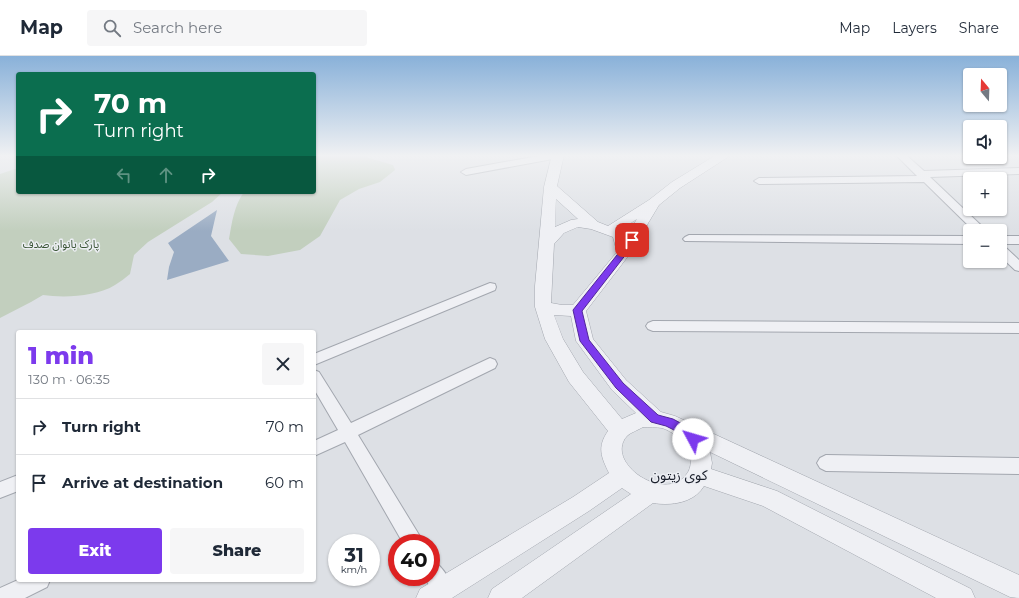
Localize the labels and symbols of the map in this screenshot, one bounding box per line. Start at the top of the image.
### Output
north arrow [963,68,1007,112]
pin [615,223,649,257]
park label: پارک بانوان صدف [23,237,99,252]
position arrow [672,418,714,460]
district label: کوی زیتون [650,466,708,484]
speed limit sign: 40 [388,534,440,586]

